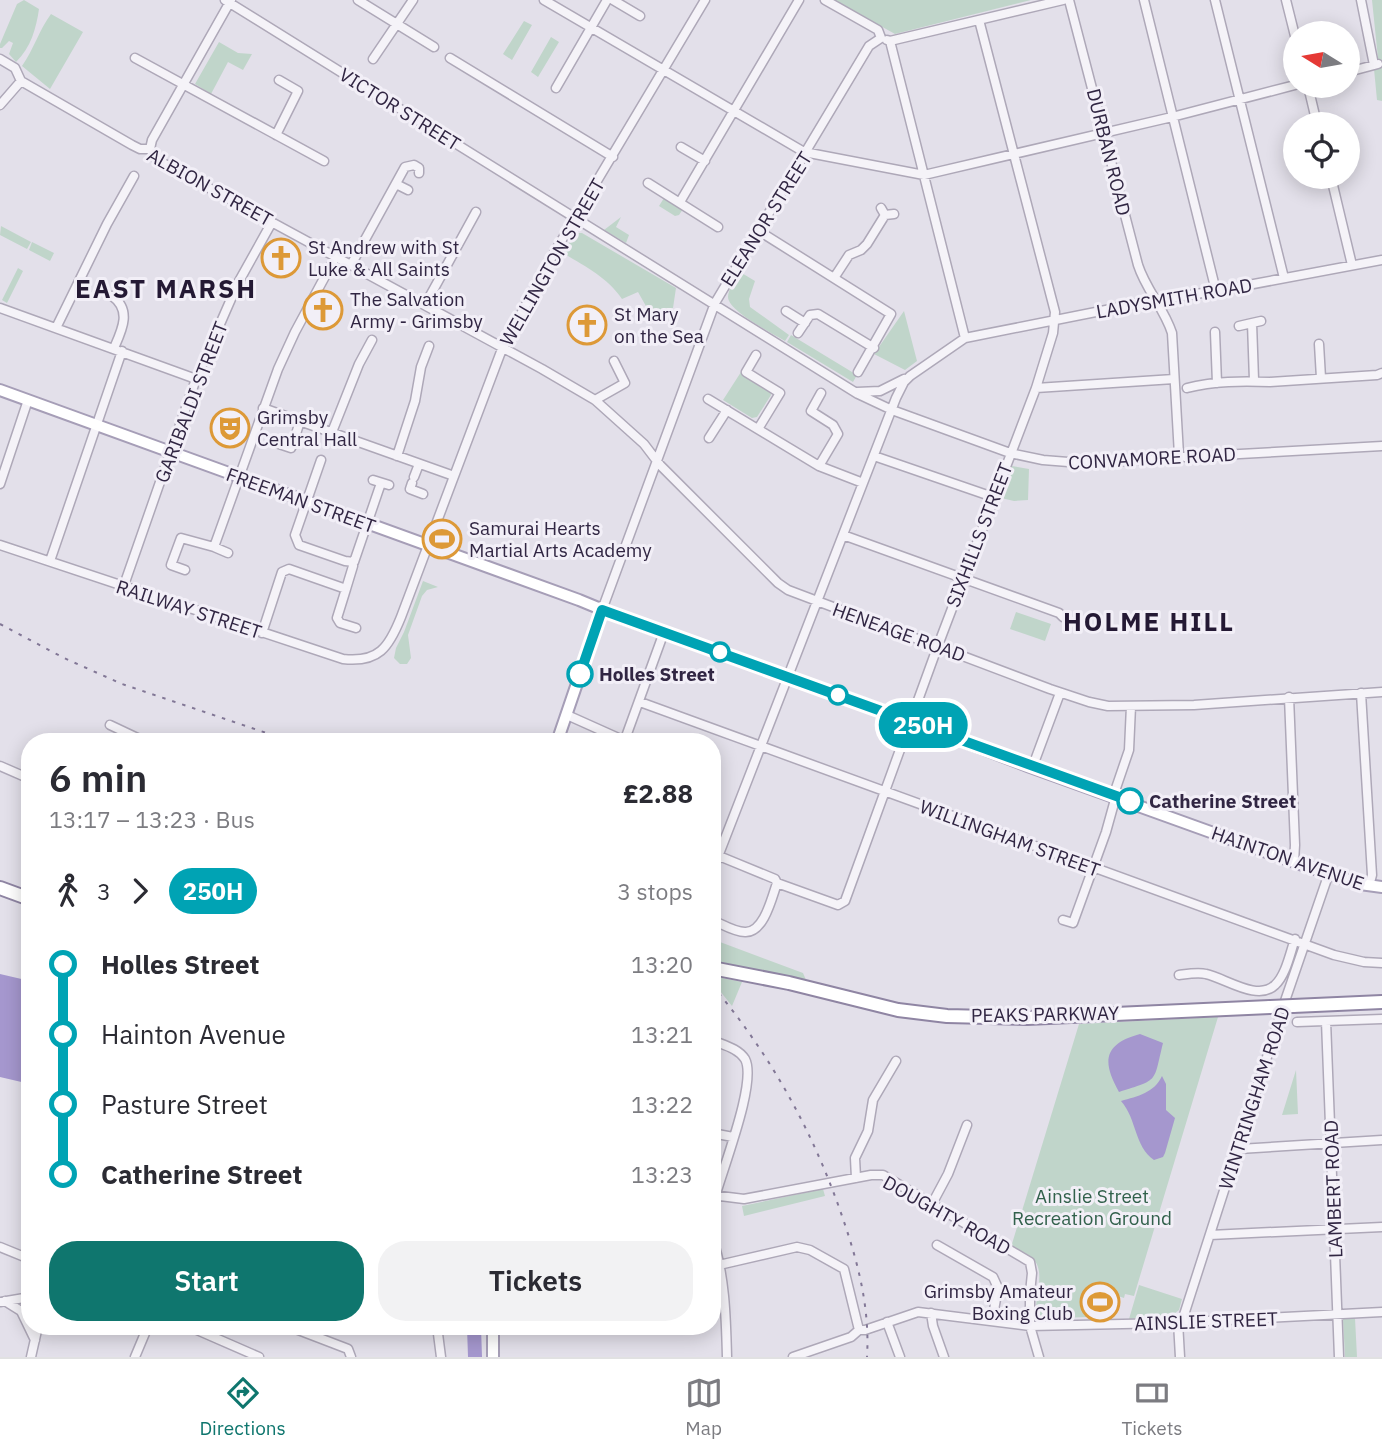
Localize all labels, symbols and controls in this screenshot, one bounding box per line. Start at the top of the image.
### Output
north arrow [1283,21,1360,98]
map controls [1283,21,1360,189]
street label: VICTOR STREET [335,62,465,156]
street label: DURBAN ROAD [1082,86,1136,218]
button: locate [1283,112,1360,189]
street label: ALBION STREET [143,143,277,231]
street label: ELEANOR STREET [715,147,817,291]
street label: WELLINGTON STREET [494,174,610,350]
place label: St Andrew with St Luke & All Saints [308,235,459,281]
church icon: St Andrew with St Luke & All Saints [260,237,302,279]
district label: EAST MARSH [75,271,257,305]
street label: LADYSMITH ROAD [1094,272,1254,324]
place label: The Salvation Army - Grimsby [350,287,483,333]
church icon: The Salvation Army - Grimsby [302,289,344,331]
place label: St Mary on the Sea [614,302,704,348]
church icon: St Mary on the Sea [566,304,608,346]
street label: GARIBALDI STREET [149,318,233,486]
place label: Grimsby Central Hall [257,405,357,451]
theatre icon: Grimsby Central Hall [209,407,251,449]
street label: CONVAMORE ROAD [1067,442,1237,474]
street label: SIXHILLS STREET [940,459,1018,611]
street label: FREEMAN STREET [223,462,379,538]
place label: Samurai Hearts Martial Arts Academy [469,516,652,562]
sports icon: Samurai Hearts Martial Arts Academy [421,518,463,560]
street label: RAILWAY STREET [113,574,265,644]
street label: HENEAGE ROAD [829,597,969,667]
district label: HOLME HILL [1063,604,1235,638]
unlabelled marker [710,642,730,662]
marker: Holles Street [567,661,593,687]
place label: Holles Street [599,662,715,686]
unlabelled marker [828,685,848,705]
line badge: 250H [874,702,972,748]
text: 250H [893,709,953,741]
text: 6 min [49,753,147,802]
text: £2.88 [623,776,693,810]
marker: Catherine Street [1117,788,1143,814]
place label: Catherine Street [1149,789,1296,813]
street label: WILLINGHAM STREET [917,794,1104,882]
text: 13:17 – 13:23 · Bus [49,804,255,834]
street label: HAINTON AVENUE [1208,821,1368,895]
icon: walk [49,872,87,910]
icon: forward [121,872,159,910]
text: 250H [183,875,243,907]
text: 3 [97,876,111,906]
text: 3 stops [617,876,693,906]
text: Holles Street [101,947,260,981]
text: 13:20 [631,949,693,979]
street label: PEAKS PARKWAY [971,1001,1120,1027]
street label: WINTRINGHAM ROAD [1213,1004,1295,1192]
text: Hainton Avenue [101,1017,286,1051]
text: 13:21 [631,1019,693,1049]
text: Pasture Street [101,1087,268,1121]
text: 13:22 [631,1089,693,1119]
street label: LAMBERT ROAD [1319,1120,1347,1258]
text: Catherine Street [101,1157,302,1191]
text: 13:23 [631,1159,693,1189]
street label: DOUGHTY ROAD [879,1170,1015,1260]
park label: Ainslie Street Recreation Ground [1012,1184,1172,1230]
button: Start [49,1241,364,1321]
button: Tickets [378,1241,693,1321]
place label: Grimsby Amateur Boxing Club [924,1279,1073,1325]
sports icon: Grimsby Amateur Boxing Club [1079,1281,1121,1323]
street label: AINSLIE STREET [1134,1306,1278,1336]
tab: Directions [199,1374,286,1440]
tab: Map [685,1374,723,1440]
tab: Tickets [1121,1374,1183,1440]

